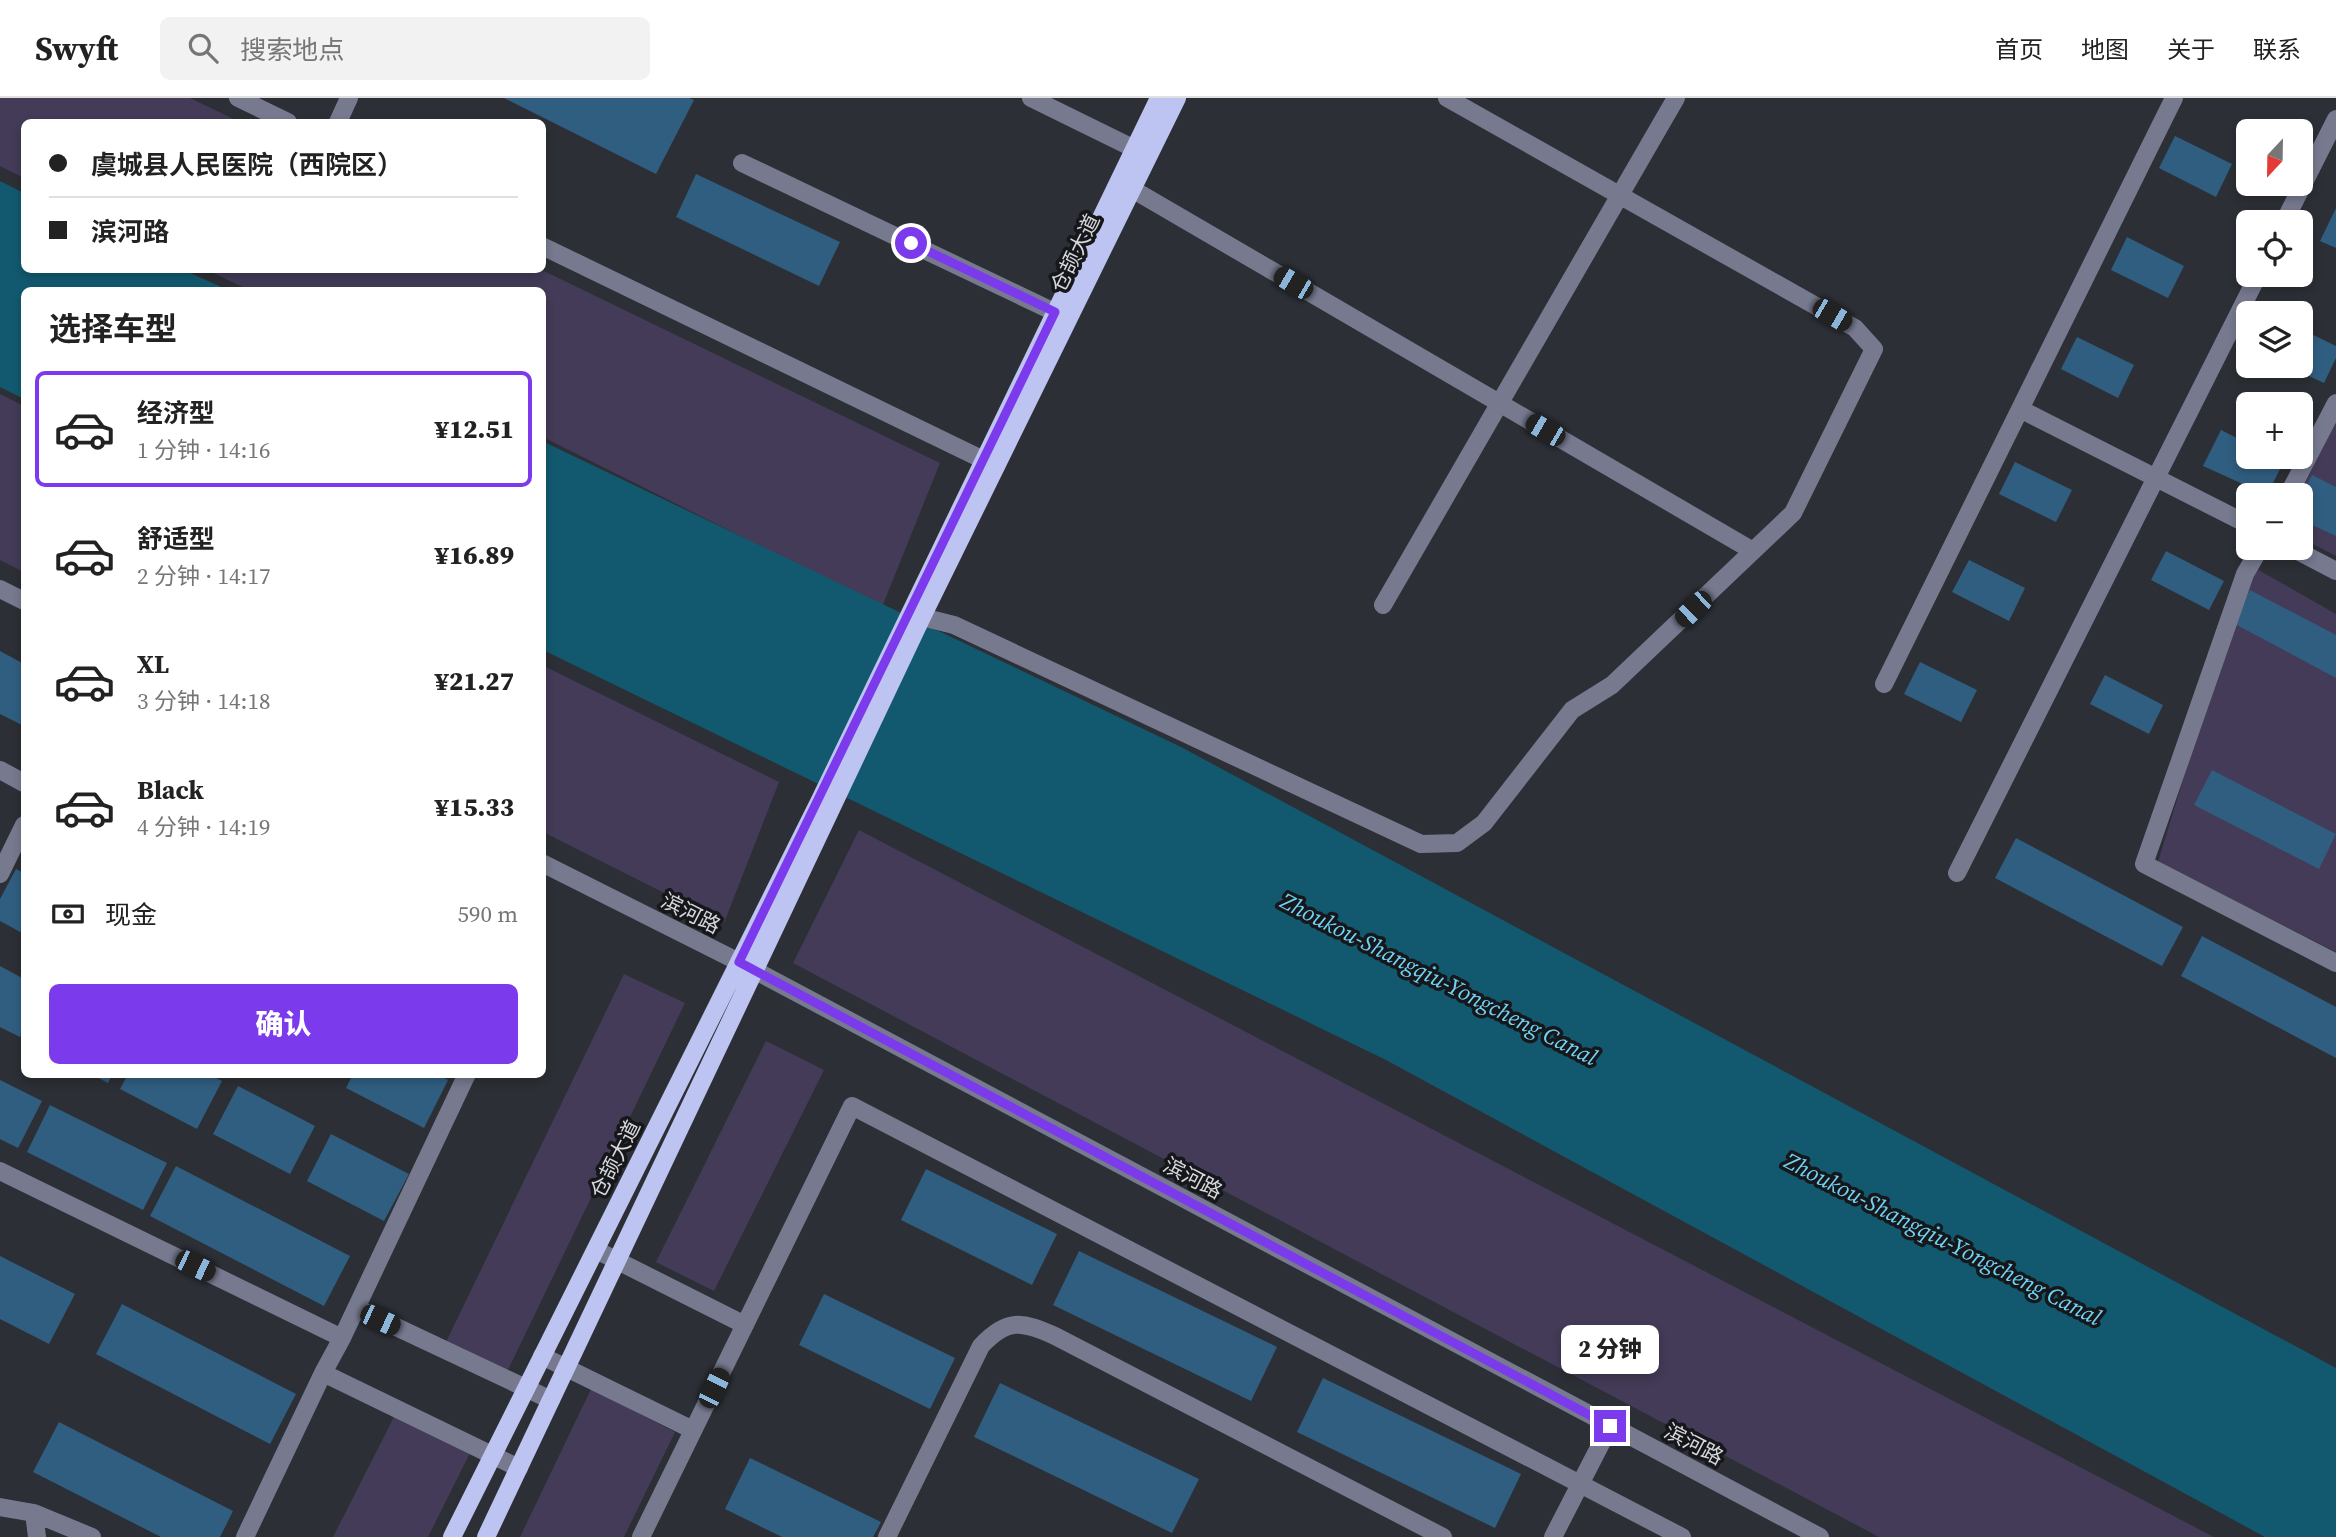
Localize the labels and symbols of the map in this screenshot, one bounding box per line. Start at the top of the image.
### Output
north arrow [2236,119,2314,196]
street label: 仓颉大道 [1044,209,1106,297]
route start [895,227,927,259]
car [1270,263,1317,303]
car [1809,295,1856,335]
car [1522,410,1569,450]
car [1671,587,1716,631]
water label: Zhoukou-Shangqiu-Yongcheng Canal [1274,884,1603,1073]
street label: 滨河路 [656,886,726,940]
street label: 仓颉大道 [583,1115,647,1203]
water label: Zhoukou-Shangqiu-Yongcheng Canal [1778,1144,2107,1333]
street label: 滨河路 [1158,1150,1228,1206]
car [172,1247,219,1285]
car [357,1302,404,1338]
callout: 2 分钟 [1561,1324,1659,1374]
car [696,1365,733,1411]
route end [1594,1410,1626,1442]
street label: 滨河路 [1659,1416,1729,1472]

